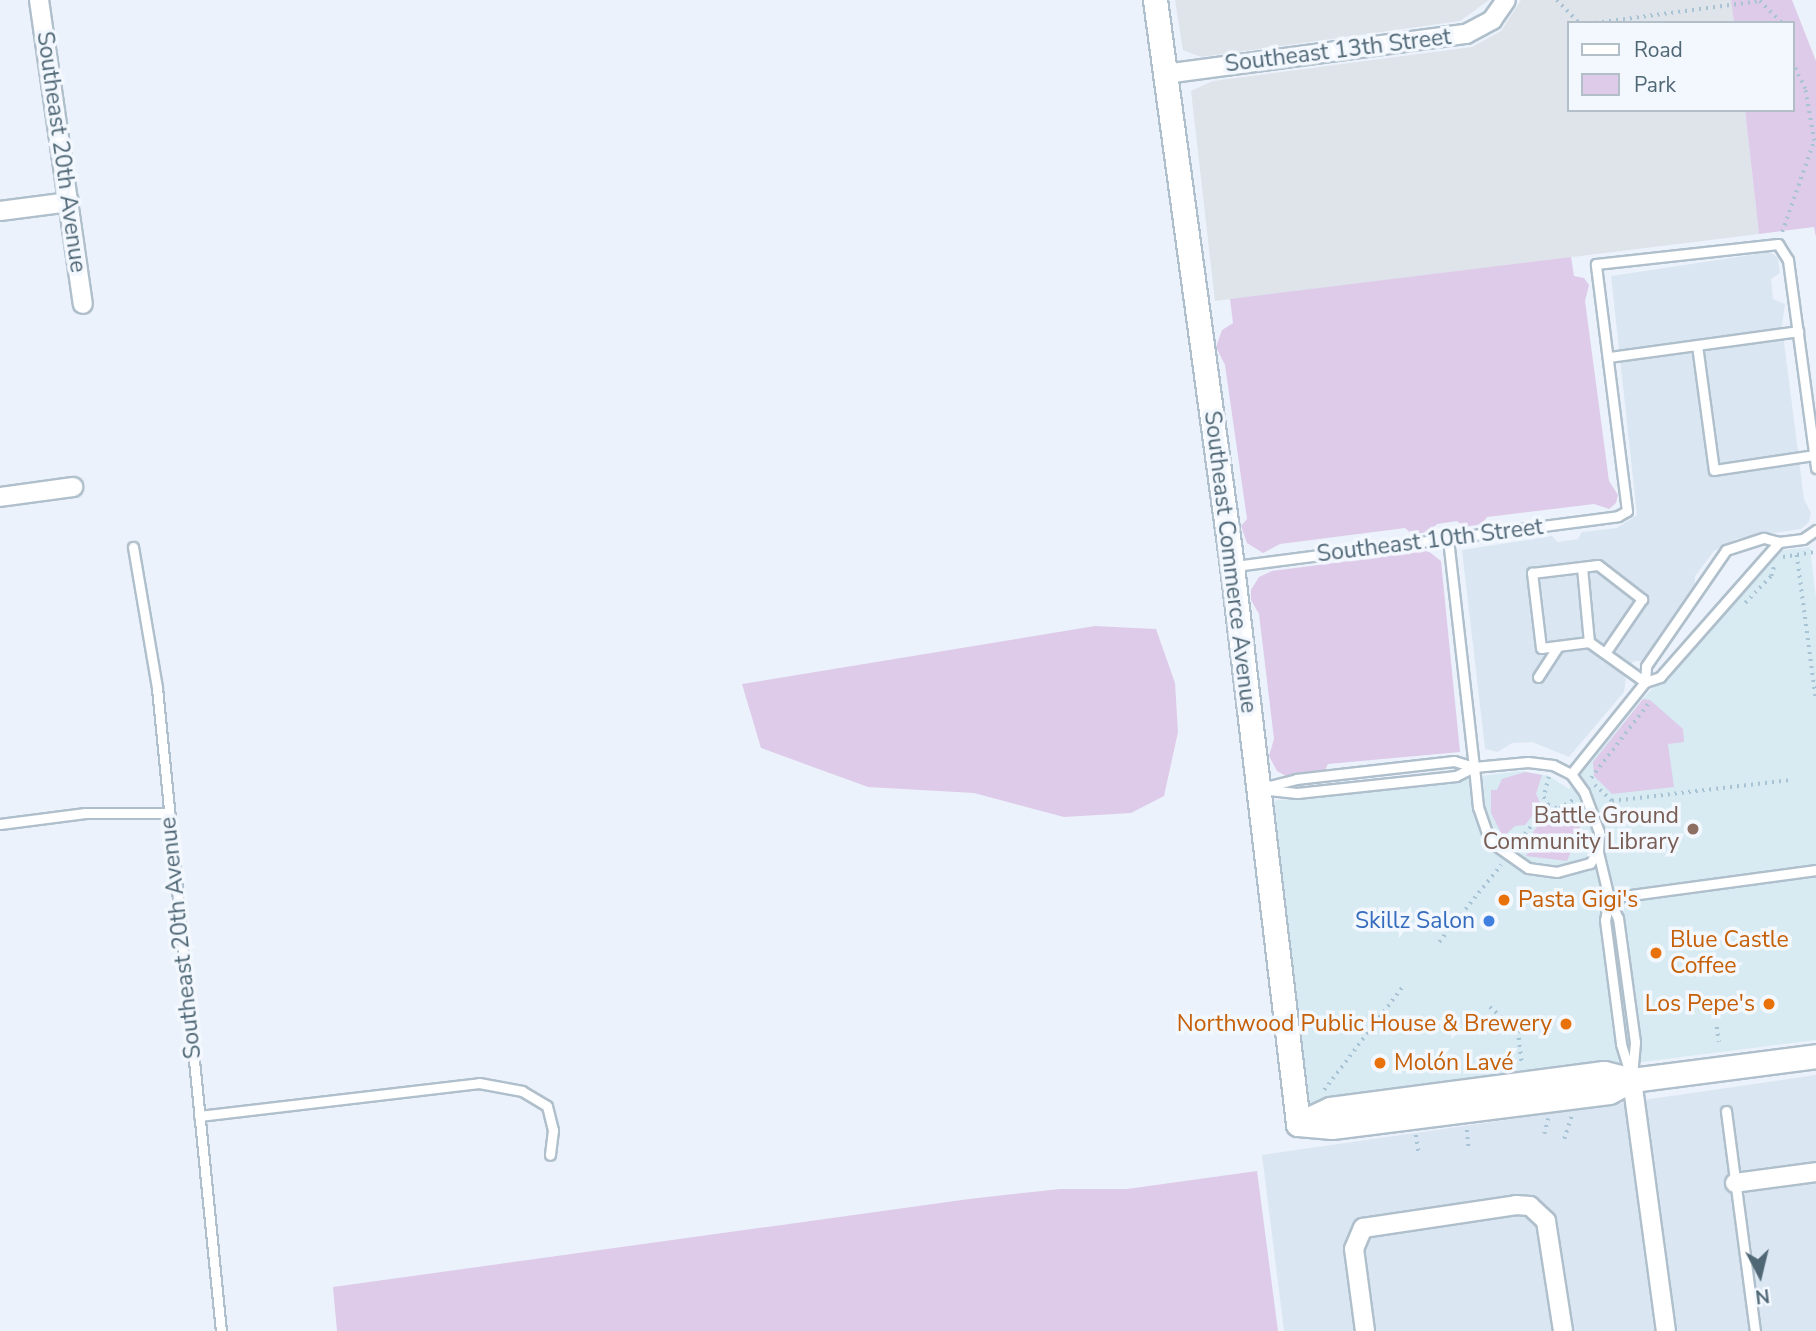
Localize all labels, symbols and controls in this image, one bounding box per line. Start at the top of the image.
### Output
legend [1568,21,1795,112]
street label: Southeast 13th Street [1223,23,1453,79]
street label: Southeast 20th Avenue [30,30,92,274]
text: Road [1634,36,1683,64]
text: Park [1634,71,1676,99]
street label: Southeast Commerce Avenue [1198,409,1262,715]
street label: Southeast 10th Street [1315,513,1545,569]
place label: Battle Ground Community Library [1483,802,1679,856]
street label: Southeast 20th Avenue [155,816,207,1060]
marker: Battle Ground Community Library [1685,821,1701,837]
place label: Pasta Gigi's [1518,886,1638,914]
marker: Pasta Gigi's [1496,892,1512,908]
place label: Skillz Salon [1355,907,1475,935]
marker: Skillz Salon [1481,913,1497,929]
place label: Blue Castle Coffee [1670,926,1789,980]
marker: Blue Castle Coffee [1648,945,1664,961]
place label: Los Pepe's [1645,990,1755,1018]
marker: Los Pepe's [1761,996,1777,1012]
place label: Northwood Public House & Brewery [1177,1010,1552,1038]
marker: Northwood Public House & Brewery [1558,1016,1574,1032]
place label: Molón Lavé [1394,1049,1513,1077]
marker: Molón Lavé [1372,1055,1388,1071]
north arrow [1725,1240,1795,1310]
text: N [1754,1282,1771,1310]

